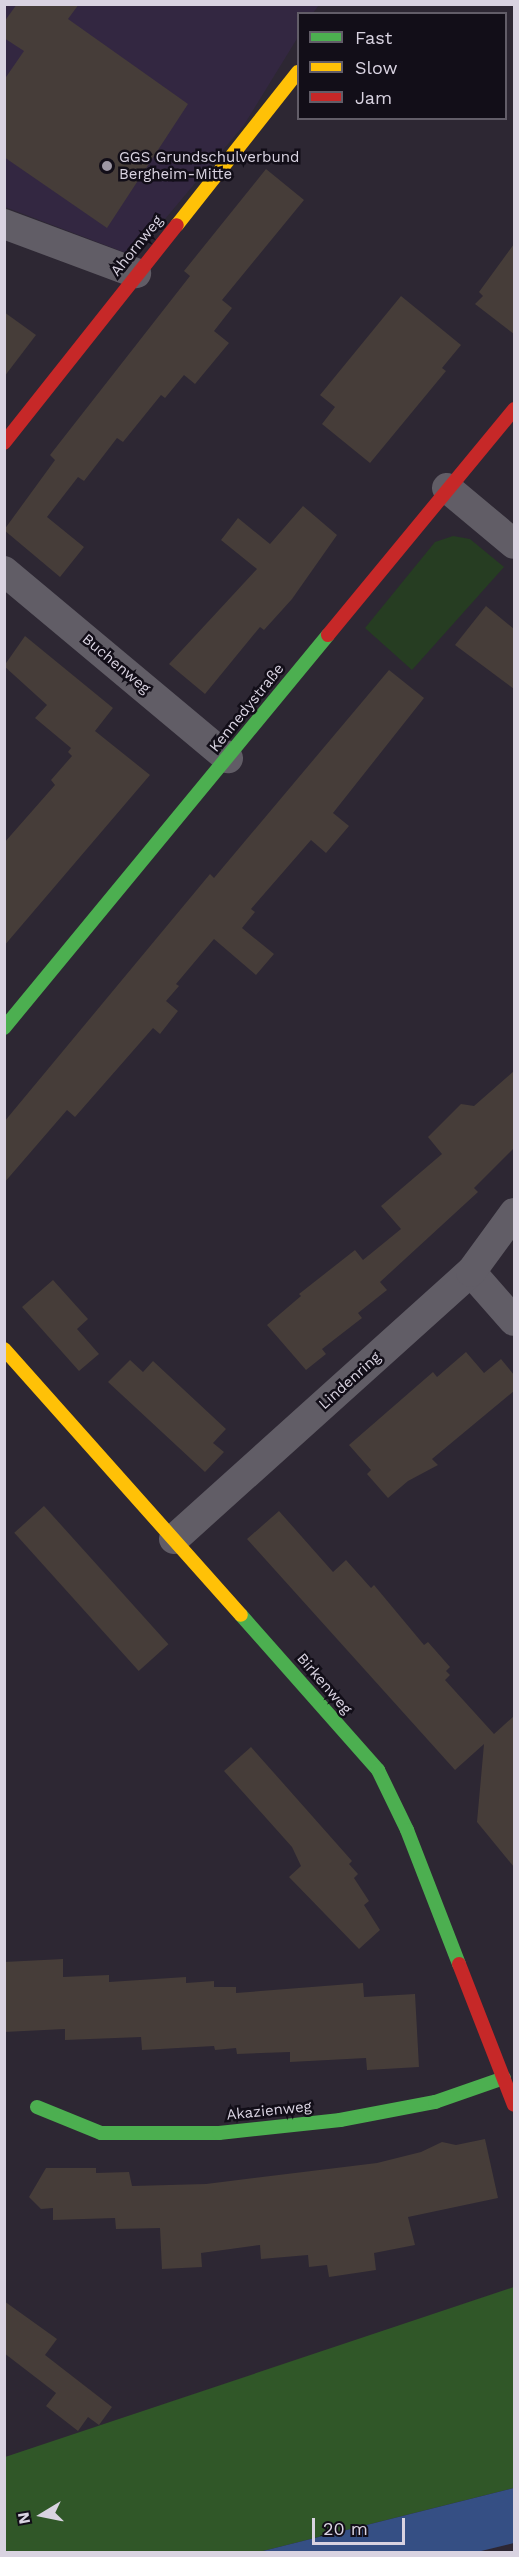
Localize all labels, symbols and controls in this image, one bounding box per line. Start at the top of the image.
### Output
legend [297,12,507,120]
text: Fast [355,27,392,48]
text: Slow [355,57,398,78]
text: Jam [355,87,392,108]
place label: GGS Grundschulverbund Bergheim-Mitte [119,148,299,183]
marker: GGS Grundschulverbund Bergheim-Mitte [100,159,114,173]
street label: Ahornweg [107,212,167,280]
street label: Buchenweg [78,630,154,698]
street label: Kennedystraße [206,660,288,756]
street label: Lindenring [315,1349,385,1413]
street label: Birkenweg [293,1650,355,1718]
street label: Akazienweg [226,2098,312,2124]
north arrow [12,2485,72,2545]
scale bar [315,2506,408,2544]
text: N [13,2511,34,2526]
text: 20 m [323,2518,368,2539]

